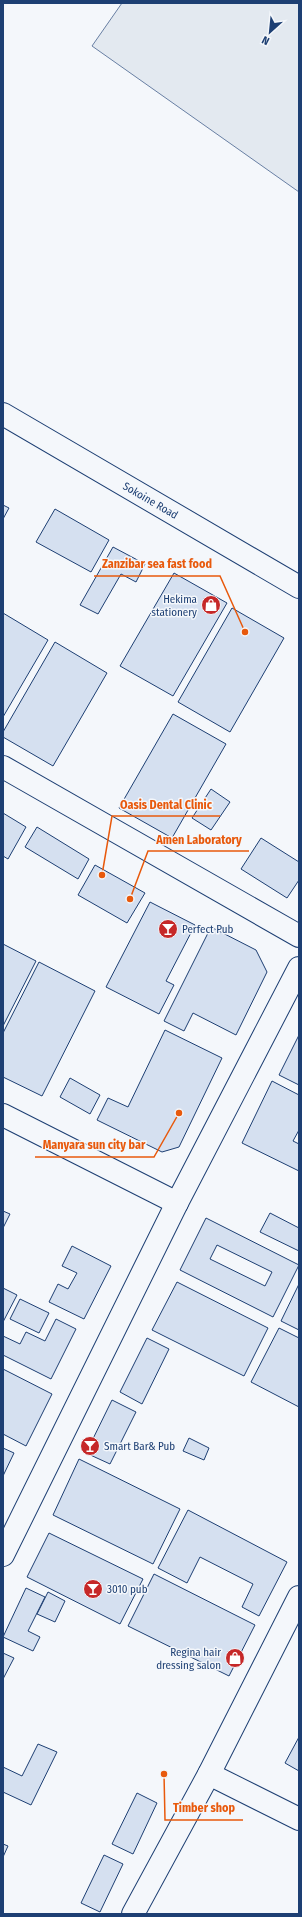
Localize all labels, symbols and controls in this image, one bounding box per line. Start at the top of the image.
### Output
north arrow [250,12,290,52]
text: N [260,33,272,48]
street label: Sokoine Road [121,479,180,521]
callout: Zanzibar sea fast food [94,552,220,576]
text: Zanzibar sea fast food [102,557,212,571]
place label: Hekima stationery [151,593,197,619]
shop icon: Hekima stationery [200,594,222,616]
callout: Oasis Dental Clinic [112,792,220,816]
text: Oasis Dental Clinic [120,798,213,812]
callout: Amen Laboratory [148,827,249,851]
text: Amen Laboratory [155,833,242,847]
bar icon: Perfect Pub [157,918,179,940]
place label: Perfect Pub [182,923,234,936]
callout: Manyara sun city bar [35,1133,154,1157]
text: Manyara sun city bar [43,1138,146,1152]
bar icon: Smart Bar& Pub [79,1435,101,1457]
place label: Smart Bar& Pub [104,1440,175,1453]
bar icon: 3010 pub [82,1578,104,1600]
place label: 3010 pub [107,1583,148,1596]
place label: Regina hair dressing salon [156,1646,221,1672]
shop icon: Regina hair dressing salon [224,1647,246,1669]
callout: Timber shop [165,1796,243,1820]
text: Timber shop [173,1801,236,1815]

